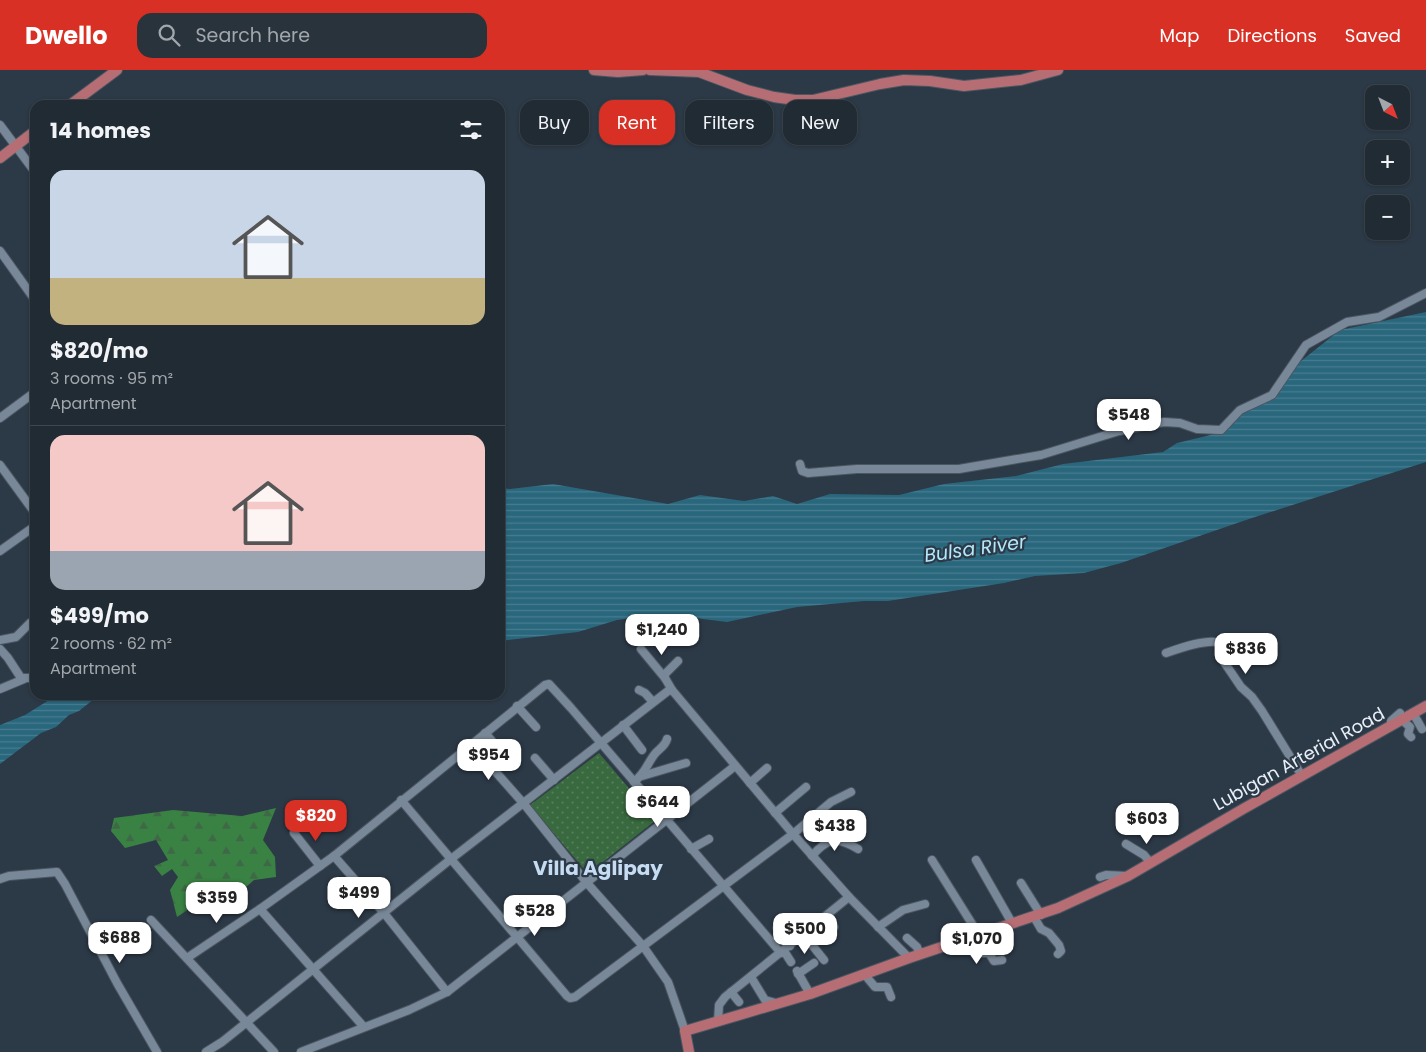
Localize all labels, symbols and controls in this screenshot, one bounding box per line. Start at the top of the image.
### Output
search box [137,13,487,58]
text: Dwello [25,19,107,52]
icon: search [155,21,183,49]
text: Search here [195,22,310,49]
text: Map [1160,23,1199,48]
text: Directions [1227,23,1317,48]
text: Saved [1345,23,1401,48]
north arrow [1365,85,1410,130]
map controls [1365,85,1410,240]
chip: Buy [520,100,589,145]
chip: Rent [599,100,675,145]
chip: Filters [685,100,773,145]
chip: New [783,100,857,145]
text: 14 homes [50,116,151,145]
icon: filters [457,116,485,144]
button: + [1365,140,1410,185]
button: − [1365,195,1410,240]
icon: home [223,202,313,292]
text: $820/mo [50,336,148,365]
text: 3 rooms · 95 m² [50,367,173,390]
text: Apartment [50,392,137,415]
pin: $548 [1099,398,1159,441]
text: $548 [1108,403,1150,426]
icon: home [223,468,313,558]
water label: Bulsa River [922,528,1029,569]
text: $499/mo [50,601,149,630]
pin: $1,240 [621,614,703,656]
text: $1,240 [636,618,688,641]
text: 2 rooms · 62 m² [50,632,172,655]
pin: $836 [1216,632,1276,675]
text: $836 [1226,637,1266,660]
text: Apartment [50,657,137,680]
street label: Lubigan Arterial Road [1209,701,1389,816]
pin: $954 [459,738,519,781]
text: $954 [468,743,510,766]
pin: $644 [628,786,688,828]
text: $644 [637,790,679,813]
pin: $820 [286,800,346,842]
pin: $603 [1117,802,1177,845]
text: $820 [296,804,336,827]
text: $603 [1127,807,1167,830]
pin: $438 [805,810,865,852]
text: $438 [814,814,856,837]
district label: Villa Aglipay [533,854,663,882]
pin: $499 [329,876,389,919]
text: $499 [338,881,380,904]
pin: $359 [187,882,247,924]
text: $359 [197,886,237,909]
pin: $528 [505,894,565,937]
text: $528 [515,899,555,922]
pin: $500 [775,912,835,955]
text: $500 [784,917,826,940]
pin: $688 [90,922,150,964]
pin: $1,070 [936,922,1018,965]
text: $688 [99,926,141,949]
text: $1,070 [952,927,1002,950]

